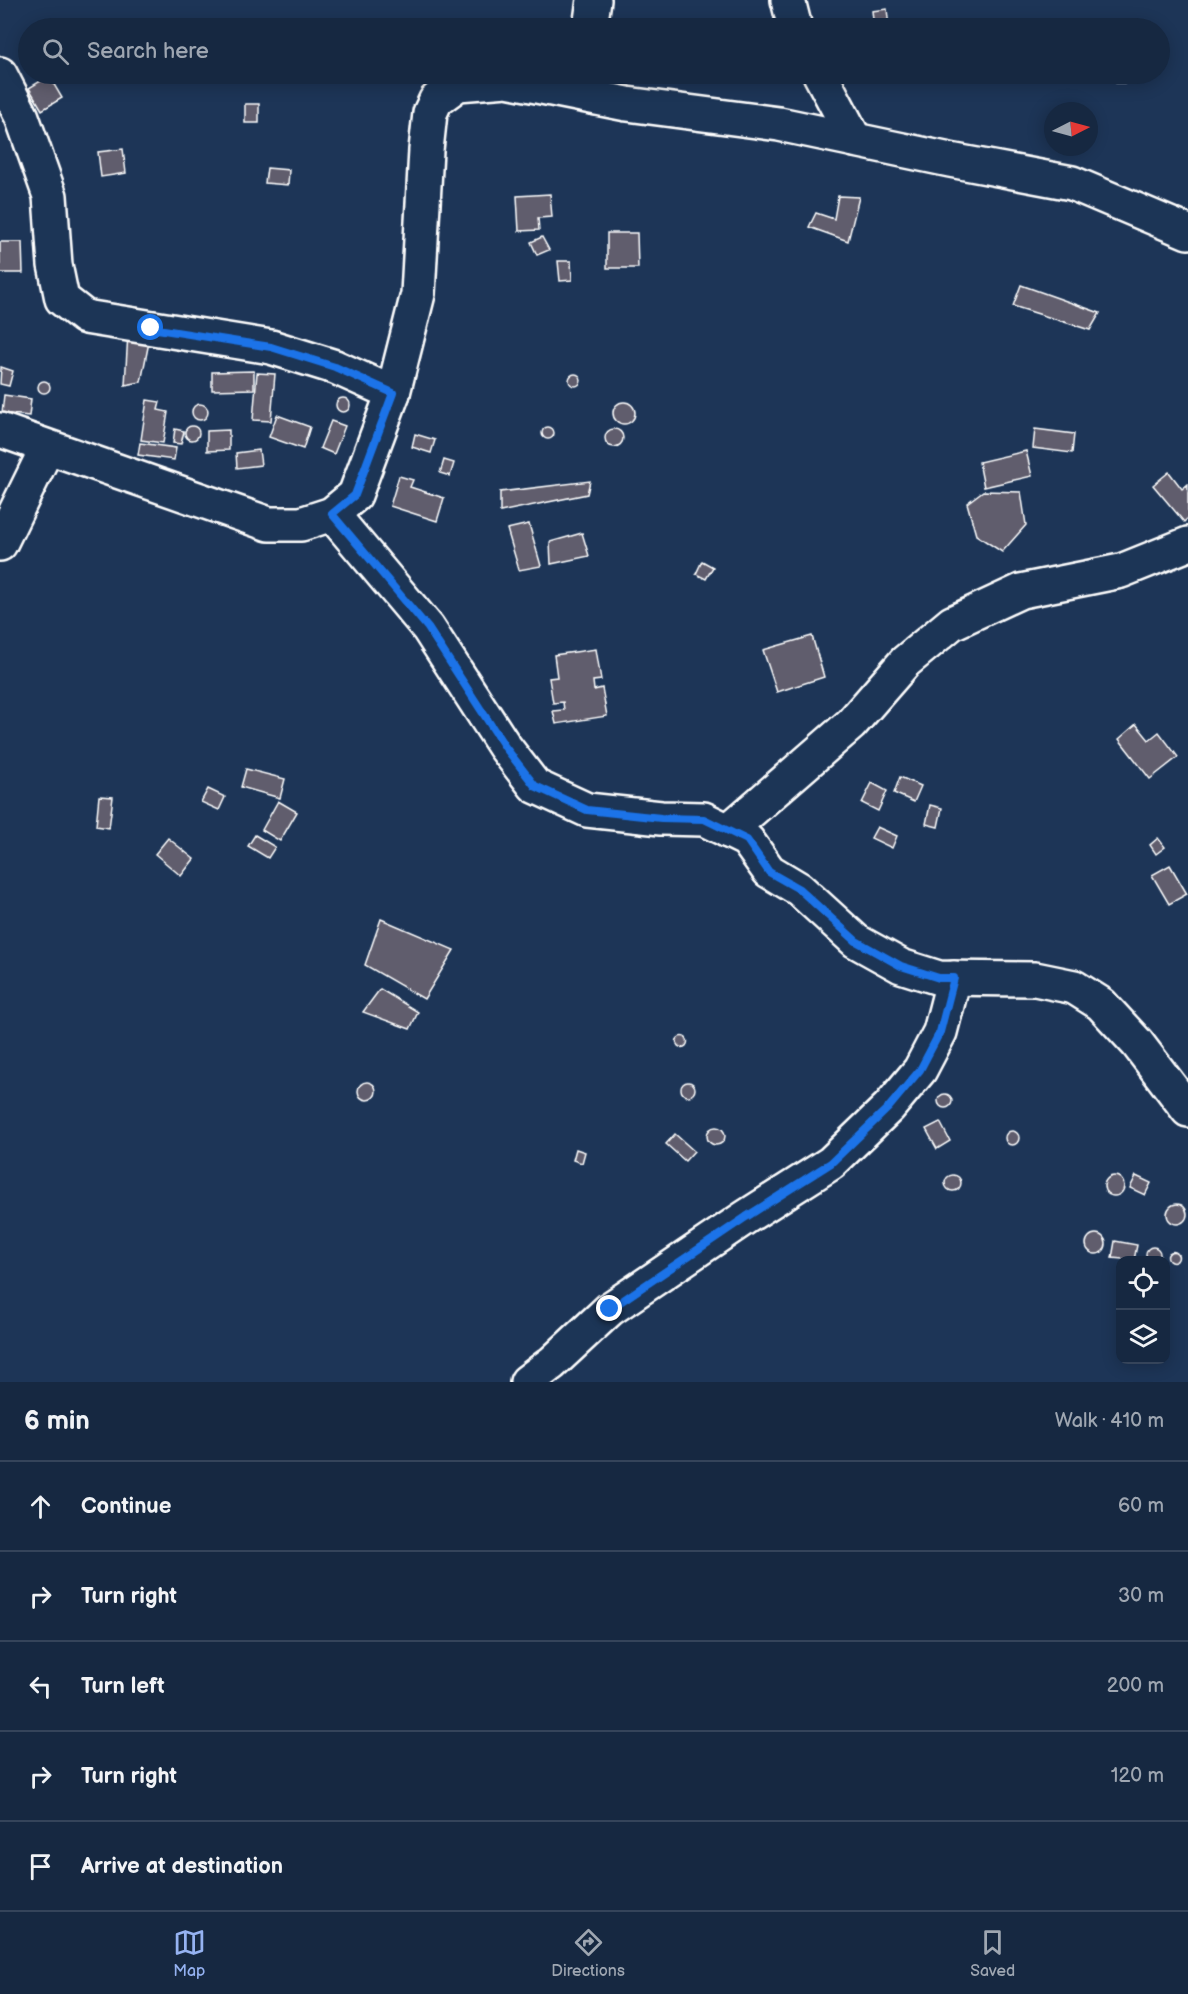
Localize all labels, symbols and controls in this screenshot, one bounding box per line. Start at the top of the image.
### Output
search box [18,18,1170,84]
icon: search [39,35,72,68]
text: Search here [87,38,209,65]
north arrow [1044,102,1098,156]
route start [137,314,163,340]
map controls [1116,1256,1170,1364]
button: locate [1116,1256,1170,1310]
route end [596,1295,622,1321]
button: layers [1116,1310,1170,1364]
text: 6 min [24,1406,90,1437]
text: Walk · 410 m [1055,1409,1164,1433]
icon: ahead [24,1490,57,1523]
text: Continue [81,1493,171,1520]
text: 60 m [1118,1494,1164,1518]
icon: right [24,1580,57,1613]
text: Turn right [81,1583,177,1610]
text: 30 m [1118,1584,1164,1608]
icon: left [24,1670,57,1703]
text: Turn left [81,1673,165,1700]
text: 200 m [1107,1674,1164,1698]
icon: right [24,1760,57,1793]
text: Turn right [81,1763,177,1790]
text: 120 m [1111,1764,1164,1788]
icon: arrive [24,1850,57,1883]
text: Arrive at destination [81,1853,283,1880]
tab: Map [173,1926,206,1981]
tab: Directions [551,1926,625,1981]
tab: Saved [970,1926,1015,1981]

